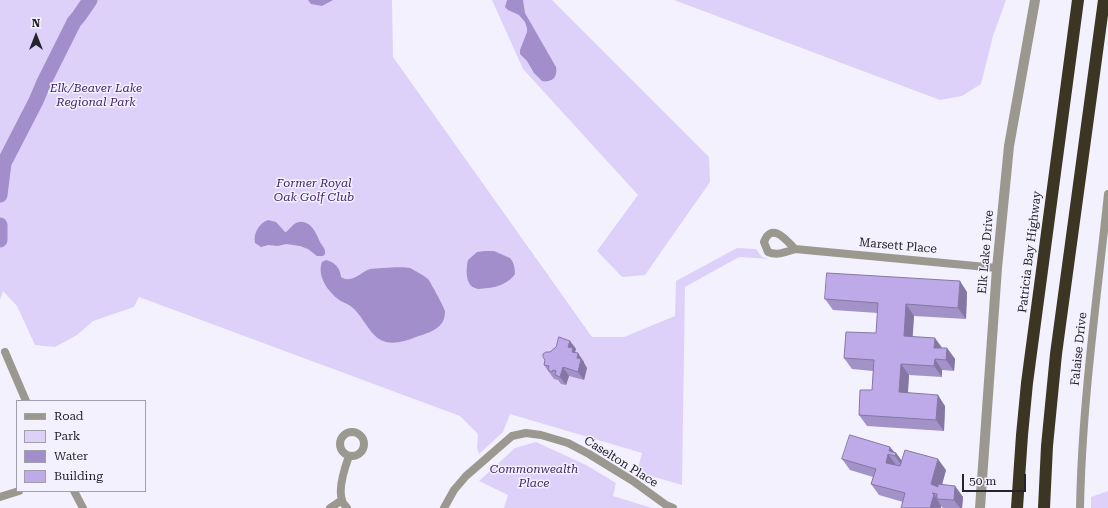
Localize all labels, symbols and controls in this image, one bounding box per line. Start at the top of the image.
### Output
north arrow [16,16,56,56]
text: N [32,17,40,30]
park label: Elk/Beaver Lake Regional Park [50,81,142,109]
park label: Former Royal Oak Golf Club [274,176,354,204]
street label: Patricia Bay Highway [1015,190,1045,314]
street label: Elk Lake Drive [975,209,997,295]
street label: Marsett Place [858,235,938,257]
street label: Falaise Drive [1068,312,1090,386]
legend [16,400,146,492]
text: Road [54,409,83,423]
text: Park [54,429,80,443]
street label: Caselton Place [581,434,661,490]
text: Water [54,449,88,463]
park label: Commonwealth Place [490,462,578,490]
scale bar [964,466,1028,492]
text: Building [54,469,103,483]
text: 50 m [969,474,996,488]

